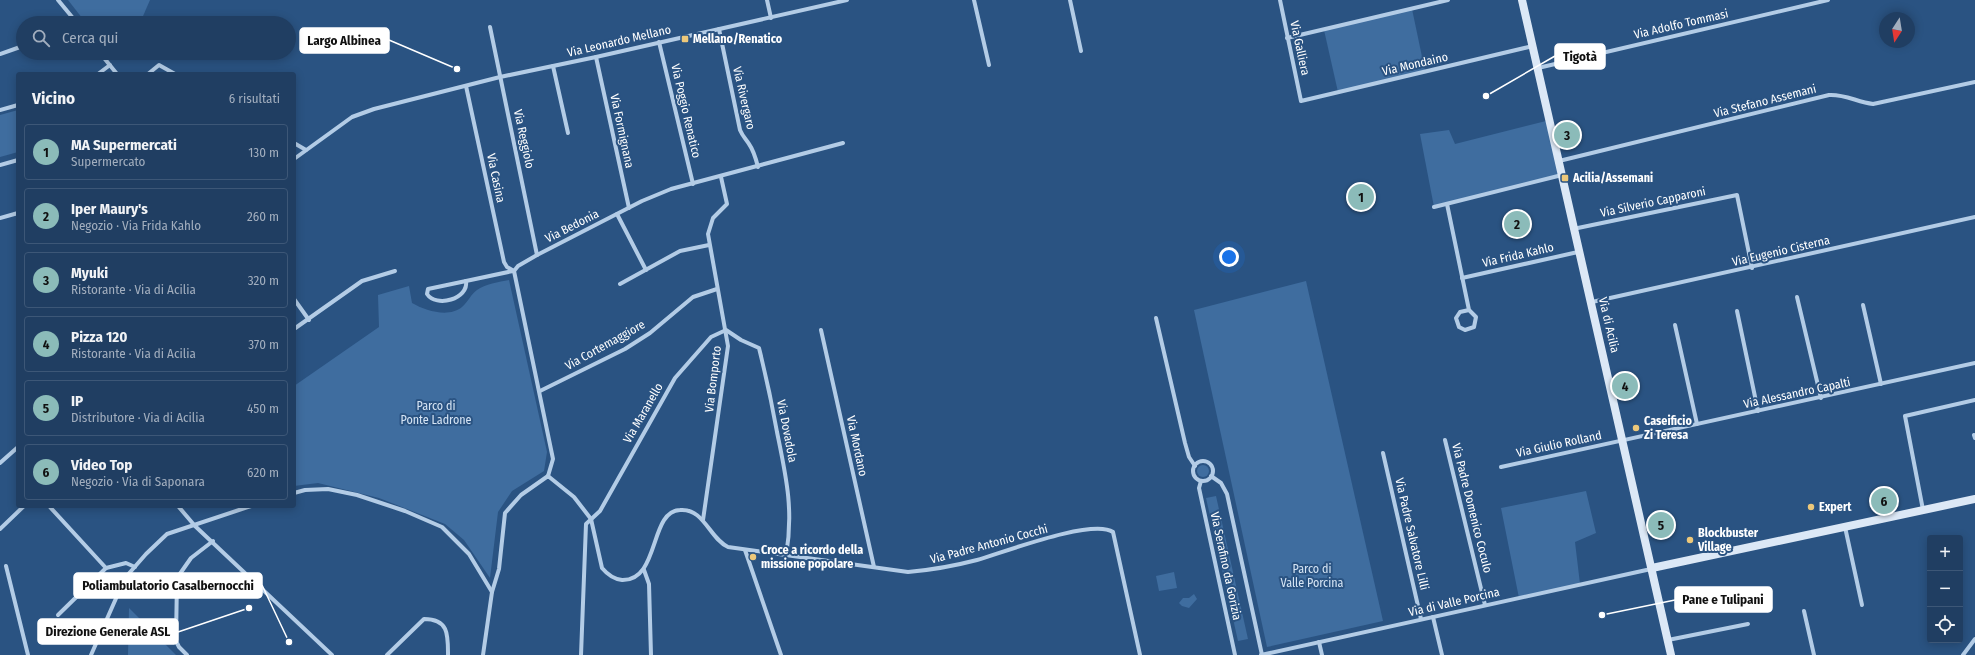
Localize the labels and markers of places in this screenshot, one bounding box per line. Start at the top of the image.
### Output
callout: Largo Albinea [300,28,389,53]
place label: Mellano/Renatico [693,32,783,46]
marker: Mellano/Renatico [680,34,690,44]
callout: Tigotà [1555,44,1605,69]
pin: 3 [1554,120,1580,150]
place label: Acilia/Assemani [1572,171,1653,185]
marker: Acilia/Assemani [1560,173,1570,183]
pin: 1 [1348,182,1374,212]
pin: 2 [1504,209,1530,239]
pin: 4 [1612,371,1638,401]
place label: Caseificio Zi Teresa [1644,414,1692,442]
marker: Caseificio Zi Teresa [1631,423,1641,433]
pin: 6 [1871,486,1897,516]
place label: Expert [1819,500,1852,514]
marker: Expert [1806,502,1816,512]
pin: 5 [1648,510,1674,540]
place label: Blockbuster Village [1697,526,1759,554]
marker: Blockbuster Village [1685,535,1695,545]
place label: Croce a ricordo della missione popolare [761,543,863,571]
marker: Croce a ricordo della missione popolare [748,552,758,562]
callout: Poliambulatorio Casalbernocchi [74,573,262,598]
callout: Pane e Tulipani [1675,587,1772,612]
callout: Direzione Generale ASL [38,619,178,644]

